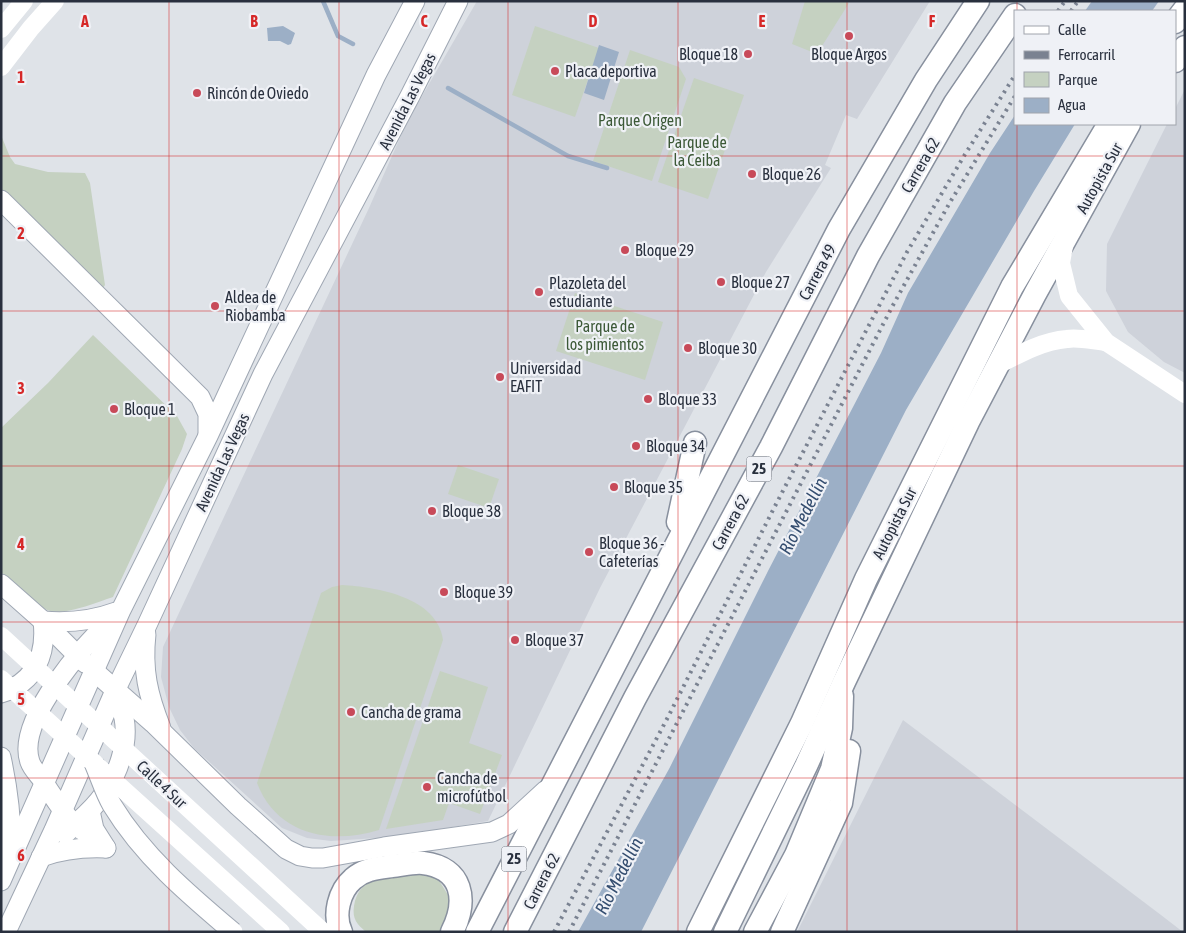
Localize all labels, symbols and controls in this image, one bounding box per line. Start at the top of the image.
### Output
legend [1014,10,1176,125]
text: A [80,12,89,30]
text: B [250,12,258,30]
text: C [420,12,428,30]
text: D [589,12,598,30]
text: E [759,12,766,30]
text: F [929,12,936,30]
text: Calle [1058,21,1087,38]
marker: Bloque Argos [843,30,855,42]
place label: Bloque 18 [679,45,738,64]
place label: Bloque Argos [811,45,887,64]
text: Ferrocarril [1058,46,1115,63]
marker: Bloque 18 [742,48,754,60]
street label: Avenida Las Vegas [375,49,440,153]
place label: Placa deportiva [565,62,657,81]
marker: Placa deportiva [549,65,561,77]
text: 1 [17,68,25,86]
text: Parque [1058,71,1098,88]
place label: Rincón de Oviedo [207,84,309,102]
marker: Rincón de Oviedo [191,87,203,99]
text: Agua [1058,96,1086,113]
park label: Parque Origen [598,111,682,130]
park label: Parque de la Ceiba [667,133,727,169]
street label: Carrera 62 [897,134,943,196]
street label: Autopista Sur [1072,139,1127,217]
place label: Bloque 26 [762,165,821,184]
marker: Bloque 26 [746,168,758,180]
text: 2 [17,224,25,242]
place label: Bloque 29 [635,241,694,260]
street label: Carrera 49 [795,241,839,303]
marker: Bloque 29 [619,244,631,256]
place label: Bloque 27 [731,273,790,292]
place label: Plazoleta del estudiante [549,274,627,310]
marker: Bloque 27 [715,276,727,288]
marker: Plazoleta del estudiante [533,286,545,298]
place label: Aldea de Riobamba [225,288,286,324]
marker: Aldea de Riobamba [209,300,221,312]
park label: Parque de los pimientos [566,317,645,354]
place label: Bloque 30 [698,339,757,358]
marker: Bloque 30 [682,342,694,354]
place label: Universidad EAFIT [510,359,581,395]
marker: Universidad EAFIT [494,371,506,383]
text: 3 [17,379,25,397]
place label: Bloque 33 [658,390,717,409]
marker: Bloque 33 [642,393,654,405]
place label: Bloque 1 [124,400,175,419]
marker: Bloque 1 [108,403,120,415]
street label: Avenida Las Vegas [191,410,254,514]
place label: Bloque 34 [646,437,705,456]
marker: Bloque 34 [630,440,642,452]
road number: 25 [746,456,772,482]
water label: Río Medellín [774,474,831,558]
place label: Bloque 35 [624,478,683,497]
marker: Bloque 35 [608,481,620,493]
street label: Autopista Sur [868,484,921,562]
street label: Carrera 62 [708,491,752,553]
place label: Bloque 38 [442,502,501,521]
marker: Bloque 38 [426,505,438,517]
place label: Bloque 36 - Cafeterías [599,534,664,570]
text: 4 [16,535,25,553]
marker: Bloque 36 - Cafeterías [583,546,595,558]
place label: Bloque 39 [454,583,513,602]
marker: Bloque 39 [438,586,450,598]
place label: Bloque 37 [525,631,584,650]
marker: Bloque 37 [509,634,521,646]
text: 5 [17,690,25,708]
place label: Cancha de grama [361,703,461,722]
marker: Cancha de grama [345,706,357,718]
street label: Calle 4 Sur [133,757,191,812]
place label: Cancha de microfútbol [437,769,507,805]
marker: Cancha de microfútbol [421,781,433,793]
water label: Río Medellín [590,834,647,918]
text: 6 [17,846,25,864]
road number: 25 [502,846,526,872]
street label: Carrera 62 [519,850,563,912]

